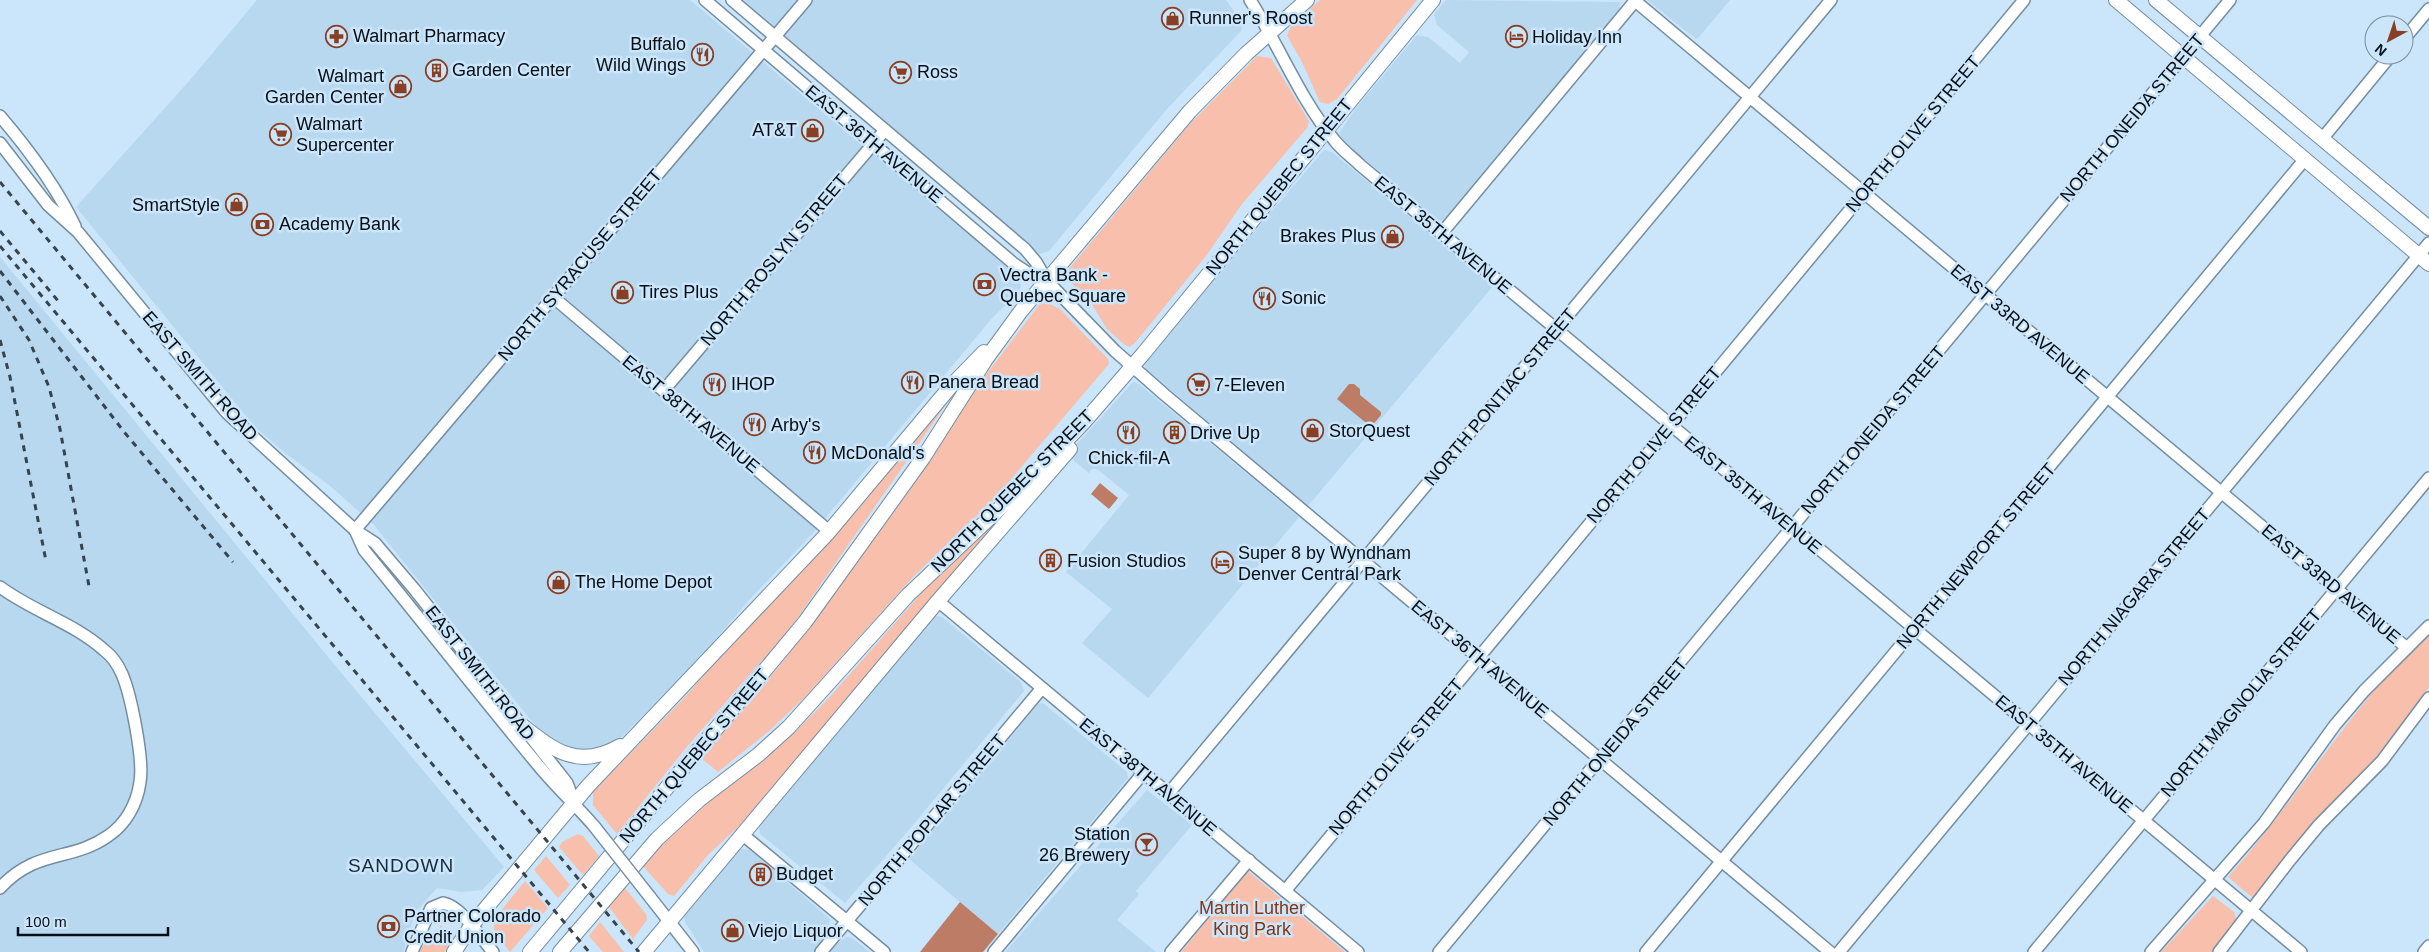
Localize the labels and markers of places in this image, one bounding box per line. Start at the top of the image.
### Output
shop icon: Runner's Roost [1161,6,1185,30]
place label: Runner's Roost [1189,8,1313,28]
pharmacy icon: Walmart Pharmacy [325,24,349,48]
hotel icon: Holiday Inn [1504,25,1528,49]
place label: Walmart Pharmacy [353,26,505,46]
place label: Holiday Inn [1532,27,1622,47]
place label: Buffalo Wild Wings [596,34,686,75]
restaurant icon: Buffalo Wild Wings [690,42,714,66]
building icon: Garden Center [424,58,448,82]
place label: Garden Center [452,60,571,80]
supermarket icon: Ross [889,60,913,84]
place label: Ross [917,62,958,82]
place label: Walmart Garden Center [265,66,384,107]
shop icon: Walmart Garden Center [388,74,412,98]
place label: Walmart Supercenter [296,114,394,155]
shop icon: AT&T [801,118,825,142]
place label: AT&T [752,120,797,140]
supermarket icon: Walmart Supercenter [268,122,292,146]
shop icon: SmartStyle [224,193,248,217]
place label: SmartStyle [132,195,220,215]
bank icon: Academy Bank [251,212,275,236]
place label: Academy Bank [279,214,401,234]
shop icon: Brakes Plus [1380,224,1404,248]
place label: Brakes Plus [1280,226,1376,246]
place label: Vectra Bank - Quebec Square [1000,265,1126,306]
bank icon: Vectra Bank - Quebec Square [972,273,996,297]
shop icon: Tires Plus [611,280,635,304]
place label: Tires Plus [639,282,718,302]
restaurant icon: Sonic [1253,286,1277,310]
place label: Sonic [1281,288,1326,308]
restaurant icon: Panera Bread [900,370,924,394]
restaurant icon: IHOP [703,372,727,396]
place label: Panera Bread [928,372,1039,392]
supermarket icon: 7-Eleven [1186,373,1210,397]
place label: IHOP [731,374,775,394]
place label: 7-Eleven [1214,375,1285,395]
restaurant icon: Arby's [743,413,767,437]
place label: Arby's [771,415,820,435]
shop icon: StorQuest [1301,419,1325,443]
restaurant icon: Chick-fil-A [1117,421,1141,445]
building icon: Drive Up [1162,421,1186,445]
place label: StorQuest [1329,421,1410,441]
place label: Drive Up [1190,423,1260,443]
restaurant icon: McDonald's [803,441,827,465]
place label: McDonald's [831,443,924,463]
place label: Chick-fil-A [1088,448,1170,468]
place label: Super 8 by Wyndham Denver Central Park [1238,543,1411,584]
building icon: Fusion Studios [1039,549,1063,573]
place label: Fusion Studios [1067,551,1186,571]
hotel icon: Super 8 by Wyndham Denver Central Park [1210,551,1234,575]
shop icon: The Home Depot [547,570,571,594]
place label: The Home Depot [575,572,712,592]
place label: Station 26 Brewery [1039,824,1130,865]
bar icon: Station 26 Brewery [1134,832,1158,856]
building icon: Budget [748,862,772,886]
place label: Budget [776,864,833,884]
place label: Partner Colorado Credit Union [404,906,541,947]
bank icon: Partner Colorado Credit Union [376,914,400,938]
shop icon: Viejo Liquor [720,919,744,943]
place label: Viejo Liquor [748,921,843,941]

